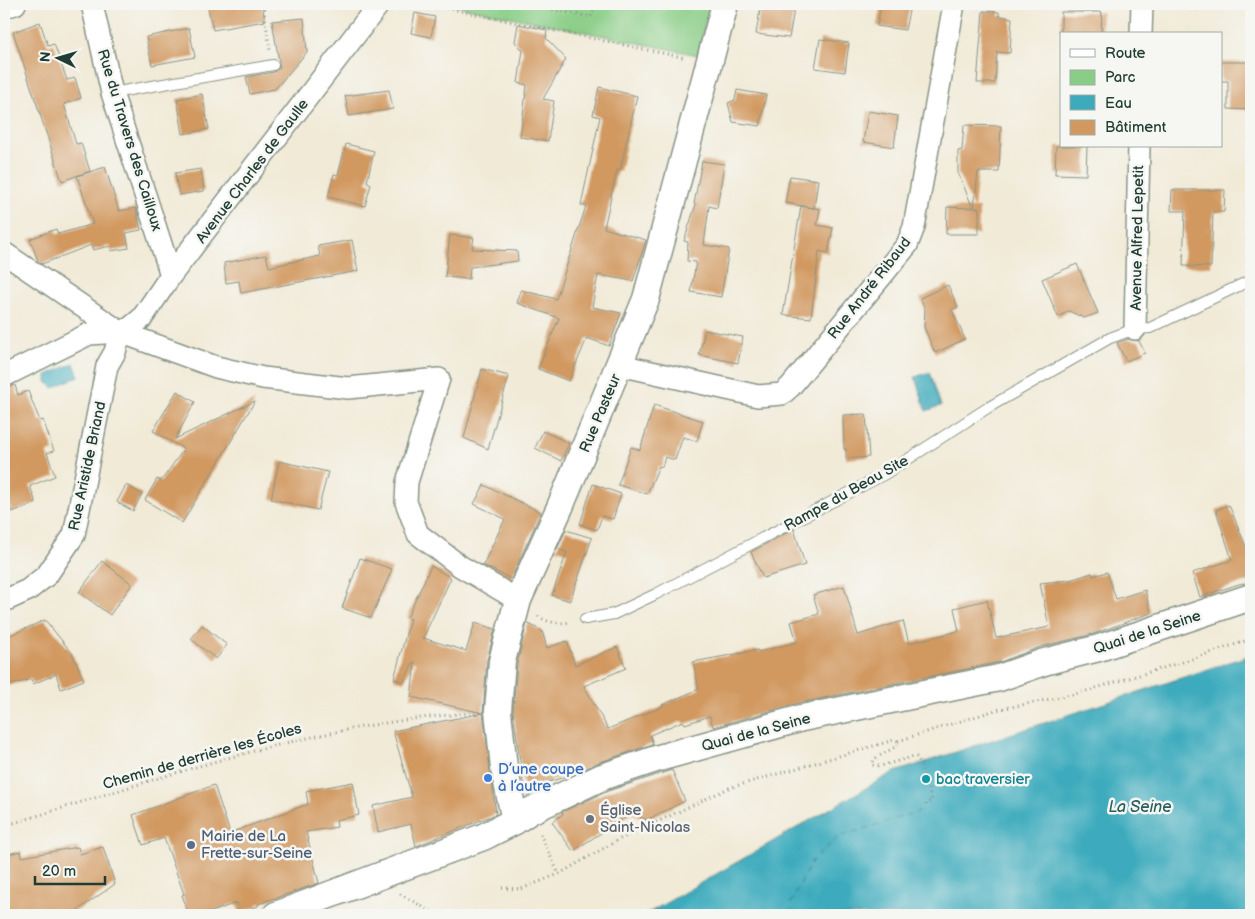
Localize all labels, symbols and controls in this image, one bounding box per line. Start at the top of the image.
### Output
north arrow [32,32,82,82]
legend [1060,32,1222,148]
text: Route [1105,44,1146,63]
street label: Rue du Travers des Cailloux [93,47,166,233]
text: N [37,51,54,63]
text: Parc [1105,68,1135,87]
text: Eau [1105,94,1132,113]
street label: Avenue Charles de Gaulle [192,95,313,247]
text: Bâtiment [1105,118,1167,137]
street label: Avenue Alfred Lepetit [1127,165,1148,311]
street label: Rue André Ribaud [824,233,915,343]
street label: Rue Pasteur [575,371,626,455]
street label: Rue Aristide Briand [64,400,110,533]
street label: Rampe du Beau Site [781,451,912,536]
street label: Quai de la Seine [1091,606,1203,659]
street label: Quai de la Seine [700,709,813,756]
street label: Chemin de derrière les Écoles [101,719,304,794]
place label: D’une coupe à l’autre [498,760,584,796]
place label: bac traversier [936,770,1030,789]
marker: D’une coupe à l’autre [482,772,494,784]
marker: bac traversier [920,773,932,785]
water label: La Seine [1109,798,1171,817]
place label: Église Saint-Nicolas [600,801,691,837]
marker: Église Saint-Nicolas [584,813,596,825]
place label: Mairie de La Frette-sur-Seine [201,827,312,863]
marker: Mairie de La Frette-sur-Seine [185,839,197,851]
scale bar [35,854,105,886]
text: 20 m [42,862,76,881]

